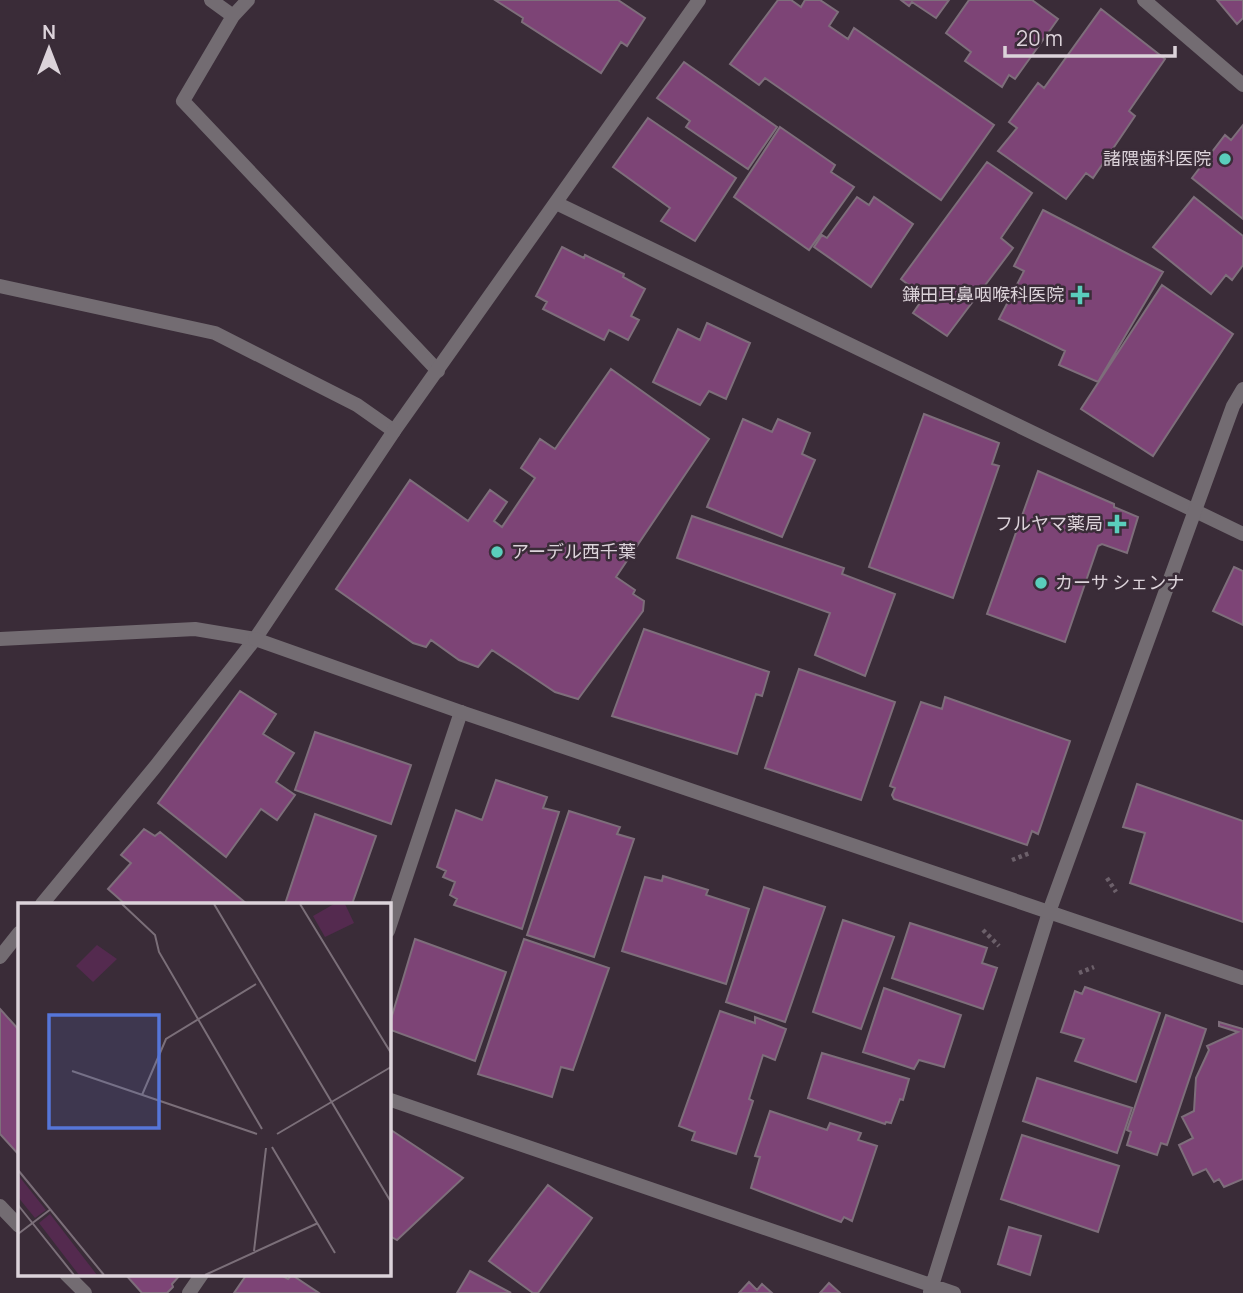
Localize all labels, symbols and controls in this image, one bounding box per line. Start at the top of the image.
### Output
north arrow [14,14,84,84]
scale bar [1005,14,1175,58]
text: N [42,19,56,45]
text: 20 m [1016,24,1063,52]
place label: 諸隈歯科医院 [1103,146,1211,170]
marker: 諸隈歯科医院 [1217,151,1233,167]
place label: 鎌田耳鼻咽喉科医院 [902,282,1064,306]
marker: 鎌田耳鼻咽喉科医院 [1070,285,1090,305]
place label: フルヤマ薬局 [995,511,1103,535]
marker: フルヤマ薬局 [1109,516,1125,532]
place label: アーデル西千葉 [511,539,636,563]
marker: アーデル西千葉 [489,544,505,560]
place label: カーサ シェンナ [1055,570,1184,594]
marker: カーサ シェンナ [1033,575,1049,591]
inset map [18,903,390,1276]

